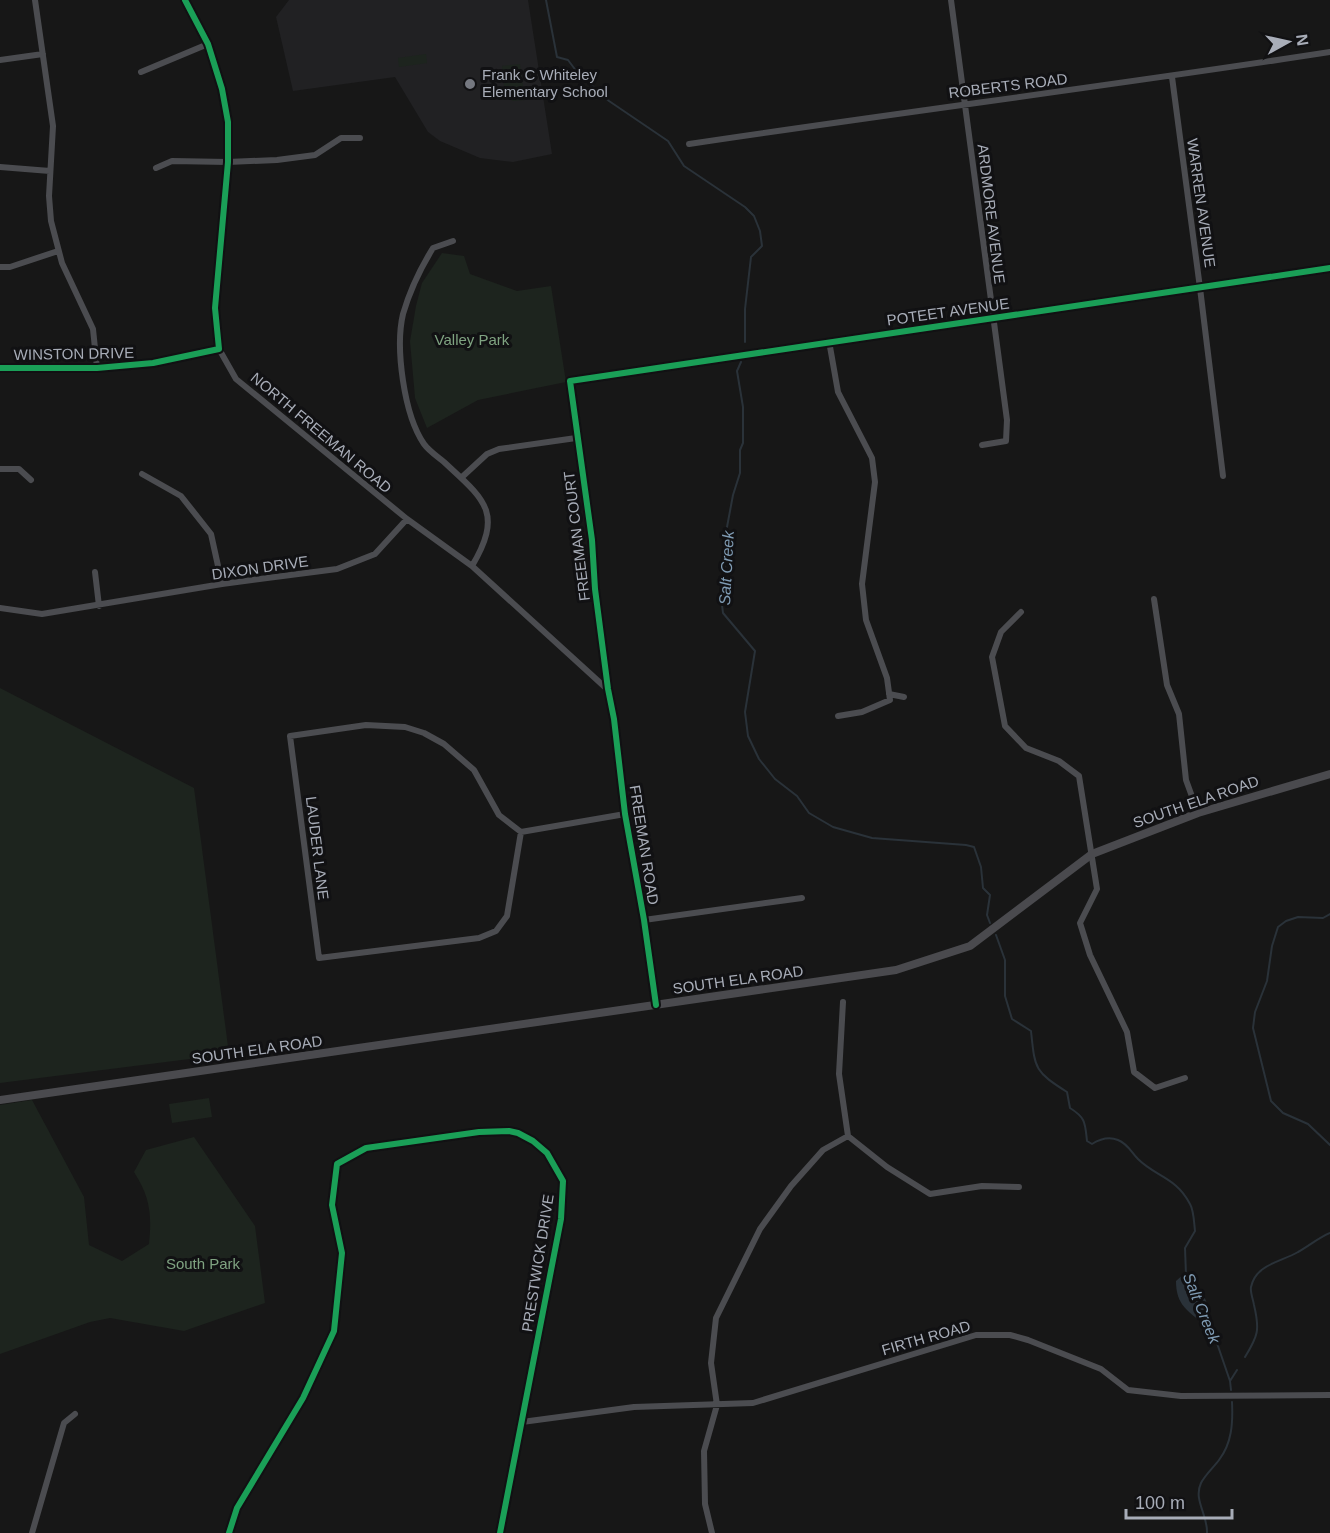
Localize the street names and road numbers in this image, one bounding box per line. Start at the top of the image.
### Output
street label: ROBERTS ROAD [947,70,1069,101]
street label: WARREN AVENUE [1184,137,1219,268]
street label: ARDMORE AVENUE [974,143,1008,285]
street label: POTEET AVENUE [886,294,1010,329]
street label: WINSTON DRIVE [14,344,134,363]
street label: NORTH FREEMAN ROAD [248,369,395,496]
street label: FREEMAN COURT [560,470,593,602]
street label: DIXON DRIVE [210,552,309,583]
street label: SOUTH ELA ROAD [1131,772,1261,831]
street label: FREEMAN ROAD [627,784,662,906]
street label: LAUDER LANE [303,795,332,901]
street label: SOUTH ELA ROAD [672,962,804,997]
street label: SOUTH ELA ROAD [191,1032,323,1067]
street label: PRESTWICK DRIVE [518,1193,557,1333]
street label: FIRTH ROAD [880,1317,972,1358]

